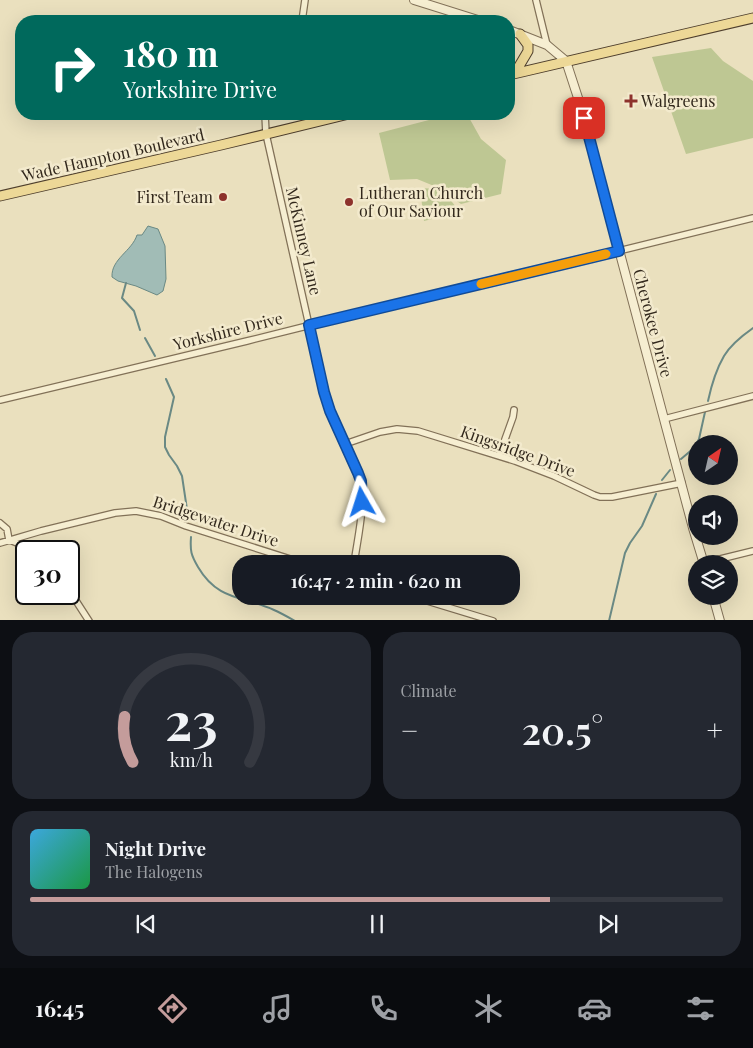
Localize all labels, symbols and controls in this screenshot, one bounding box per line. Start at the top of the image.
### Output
text: 180 m [123,29,218,76]
icon: right [40,35,105,100]
text: Yorkshire Drive [123,74,277,104]
place label: Walgreens [640,90,715,111]
marker: Walgreens [625,95,637,107]
pin [563,97,605,139]
icon: arrive [570,104,598,132]
street label: Wade Hampton Boulevard [19,123,206,186]
place label: Lutheran Church of Our Saviour [359,182,484,221]
street label: McKinney Lane [282,185,327,297]
place label: First Team [136,186,213,207]
marker: First Team [217,191,229,203]
marker: Lutheran Church of Our Saviour [343,196,355,208]
street label: Cherokee Drive [629,266,678,379]
street label: Yorkshire Drive [170,307,285,354]
street label: Kingsridge Drive [458,420,578,481]
north arrow [688,435,738,485]
map controls [688,435,738,605]
position arrow [335,475,387,527]
street label: Bridgewater Drive [151,490,282,551]
button: sound [688,495,738,545]
speed limit sign: 30 [15,540,80,605]
button: layers [688,555,738,605]
text: 16:47 · 2 min · 620 m [290,567,462,593]
text: Climate [401,680,457,701]
text: 23 [165,685,218,754]
text: 20.5° [522,704,603,755]
text: − [401,711,419,748]
text: + [707,711,723,748]
text: km/h [170,748,213,771]
text: Night Drive [105,835,206,861]
text: The Halogens [105,861,203,882]
icon: previous [132,910,160,938]
icon: pause [363,910,391,938]
icon: next [594,910,622,938]
icon: directions [155,991,190,1026]
icon: music [260,991,295,1026]
icon: phone [366,991,401,1026]
icon: climate [471,991,506,1026]
icon: car [577,991,612,1026]
icon: filters [683,991,718,1026]
text: 16:45 [35,993,84,1023]

